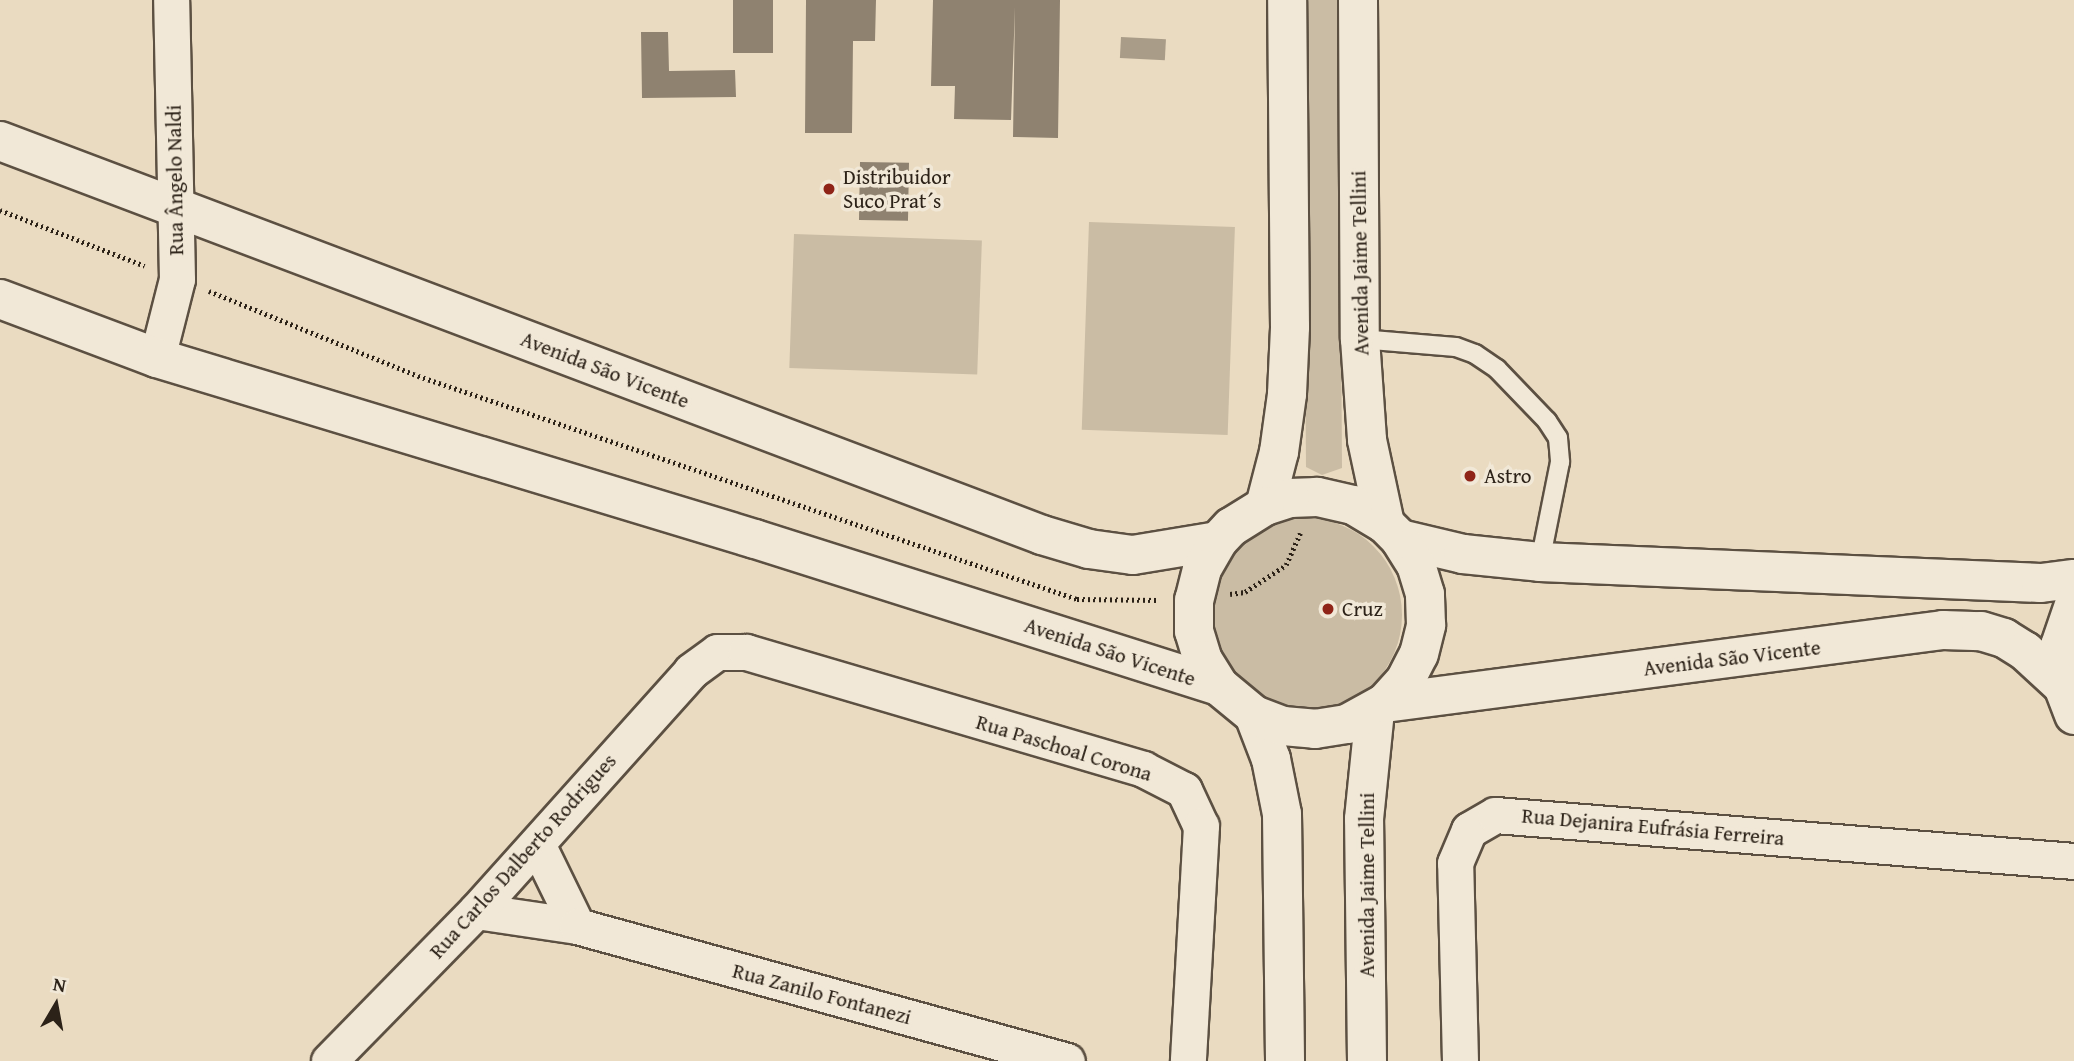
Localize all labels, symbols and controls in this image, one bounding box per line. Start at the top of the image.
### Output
street label: Rua Ângelo Naldi [161,104,189,256]
place label: Distribuidor Suco Prat´s [843,164,951,214]
street label: Avenida Jaime Tellini [1346,170,1374,356]
marker: Distribuidor Suco Prat´s [821,181,837,197]
street label: Avenida São Vicente [517,326,693,414]
place label: Astro [1484,463,1532,489]
marker: Astro [1462,468,1478,484]
place label: Cruz [1342,596,1383,622]
marker: Cruz [1320,601,1336,617]
street label: Avenida São Vicente [1021,612,1199,692]
street label: Avenida São Vicente [1642,635,1822,681]
street label: Rua Paschoal Corona [973,709,1155,787]
street label: Rua Carlos Dalberto Rodrigues [424,748,622,964]
street label: Avenida Jaime Tellini [1354,792,1380,978]
street label: Rua Dejanira Eufrásia Ferreira [1521,803,1785,851]
street label: Rua Zanilo Fontanezi [730,958,914,1030]
text: N [51,969,68,999]
north arrow [21,970,91,1040]

